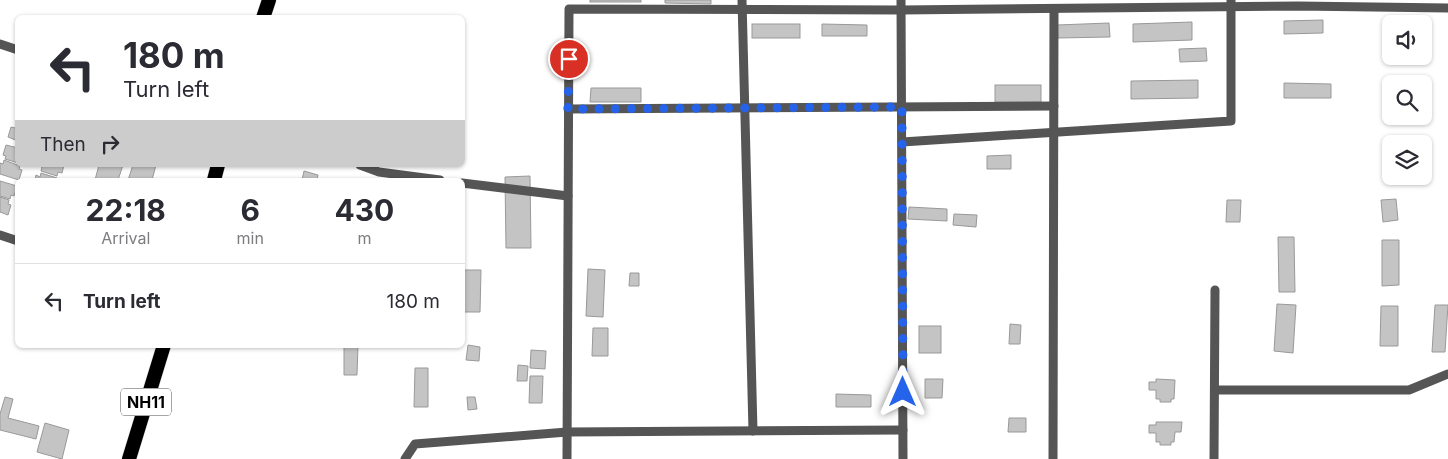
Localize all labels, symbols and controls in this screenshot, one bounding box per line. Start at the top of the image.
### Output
map controls [1382,15,1432,185]
button: sound [1382,15,1432,65]
text: 180 m [123,34,225,76]
icon: left [40,35,105,100]
pin [548,38,590,80]
icon: arrive [555,45,583,73]
button: search [1382,75,1432,125]
text: Turn left [123,76,209,102]
icon: right [96,130,124,158]
text: Then [40,133,86,156]
button: layers [1382,135,1432,185]
text: 22:18 [86,192,166,228]
text: 6 [240,192,260,228]
text: 430 [334,192,394,228]
text: Arrival [101,228,150,248]
text: min [237,228,264,248]
text: m [357,228,371,248]
icon: left [40,287,68,315]
text: Turn left [83,290,161,313]
text: 180 m [387,290,440,313]
position arrow [876,365,928,417]
road number: NH11 [121,388,171,416]

